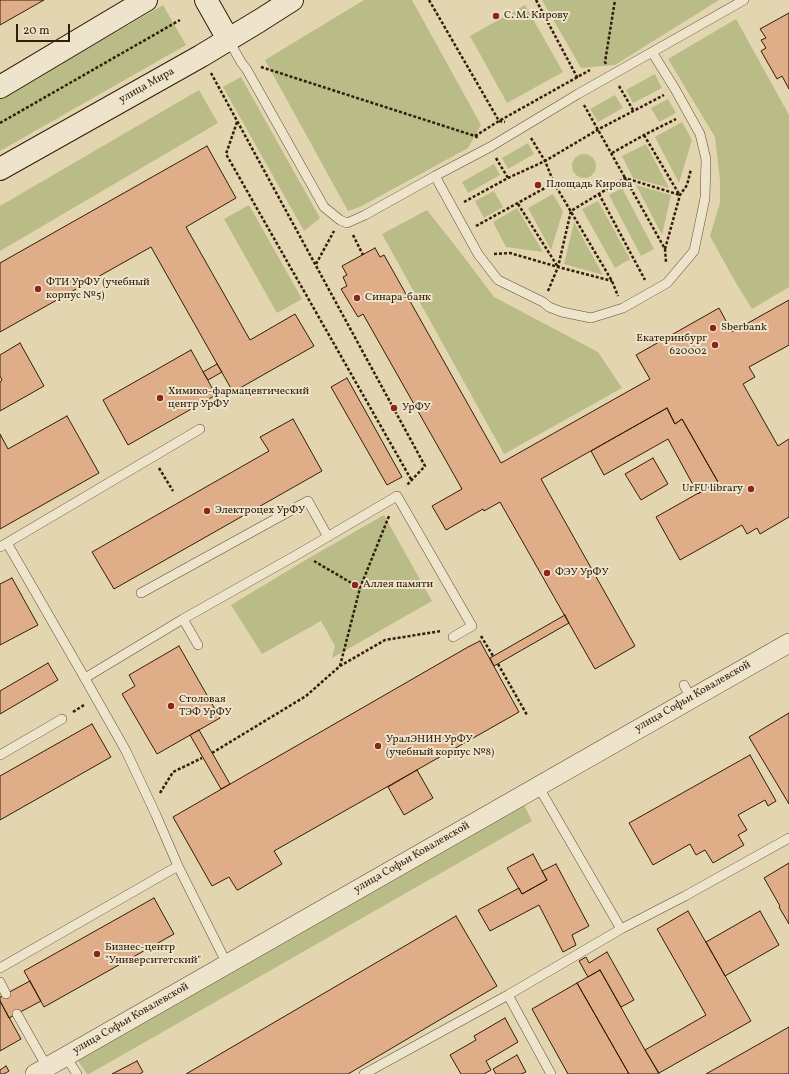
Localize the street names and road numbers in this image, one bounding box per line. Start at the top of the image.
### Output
street label: улица Мира [117,65,177,107]
street label: улица Софьи Ковалевской [633,658,753,736]
street label: улица Софьи Ковалевской [352,819,472,897]
street label: улица Софьи Ковалевской [71,980,191,1058]

